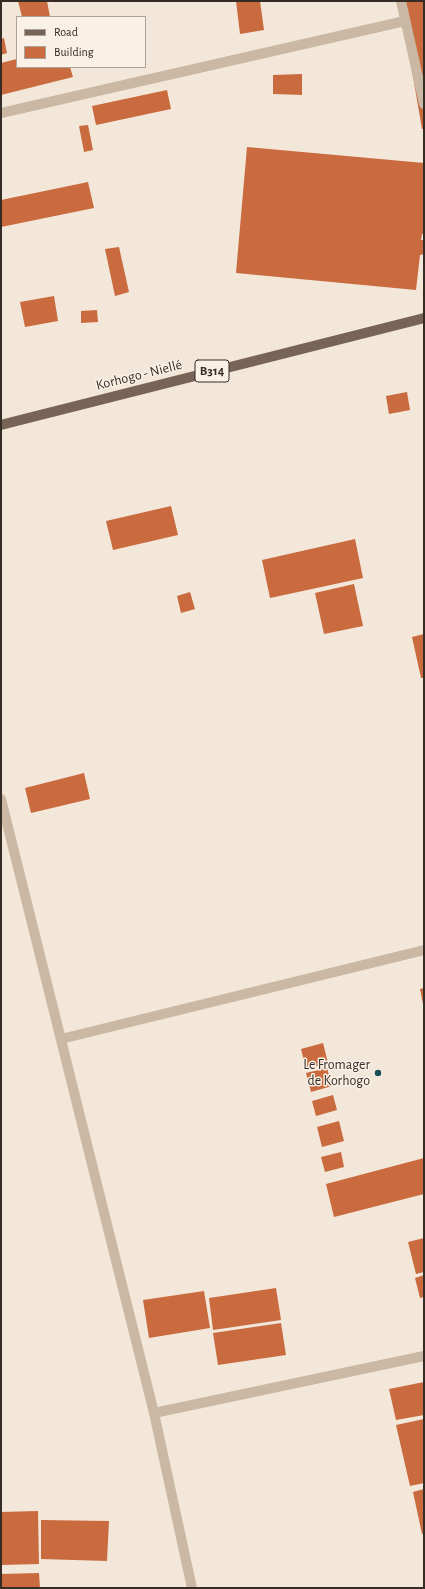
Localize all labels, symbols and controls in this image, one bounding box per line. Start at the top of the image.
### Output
legend [16,16,146,68]
text: Road [54,26,78,38]
text: Building [54,46,94,58]
street label: Korhogo - Niellé [94,356,184,394]
road number: B314 [195,360,229,382]
place label: Le Fromager de Korhogo [303,1057,370,1090]
marker: Le Fromager de Korhogo [373,1068,383,1078]

